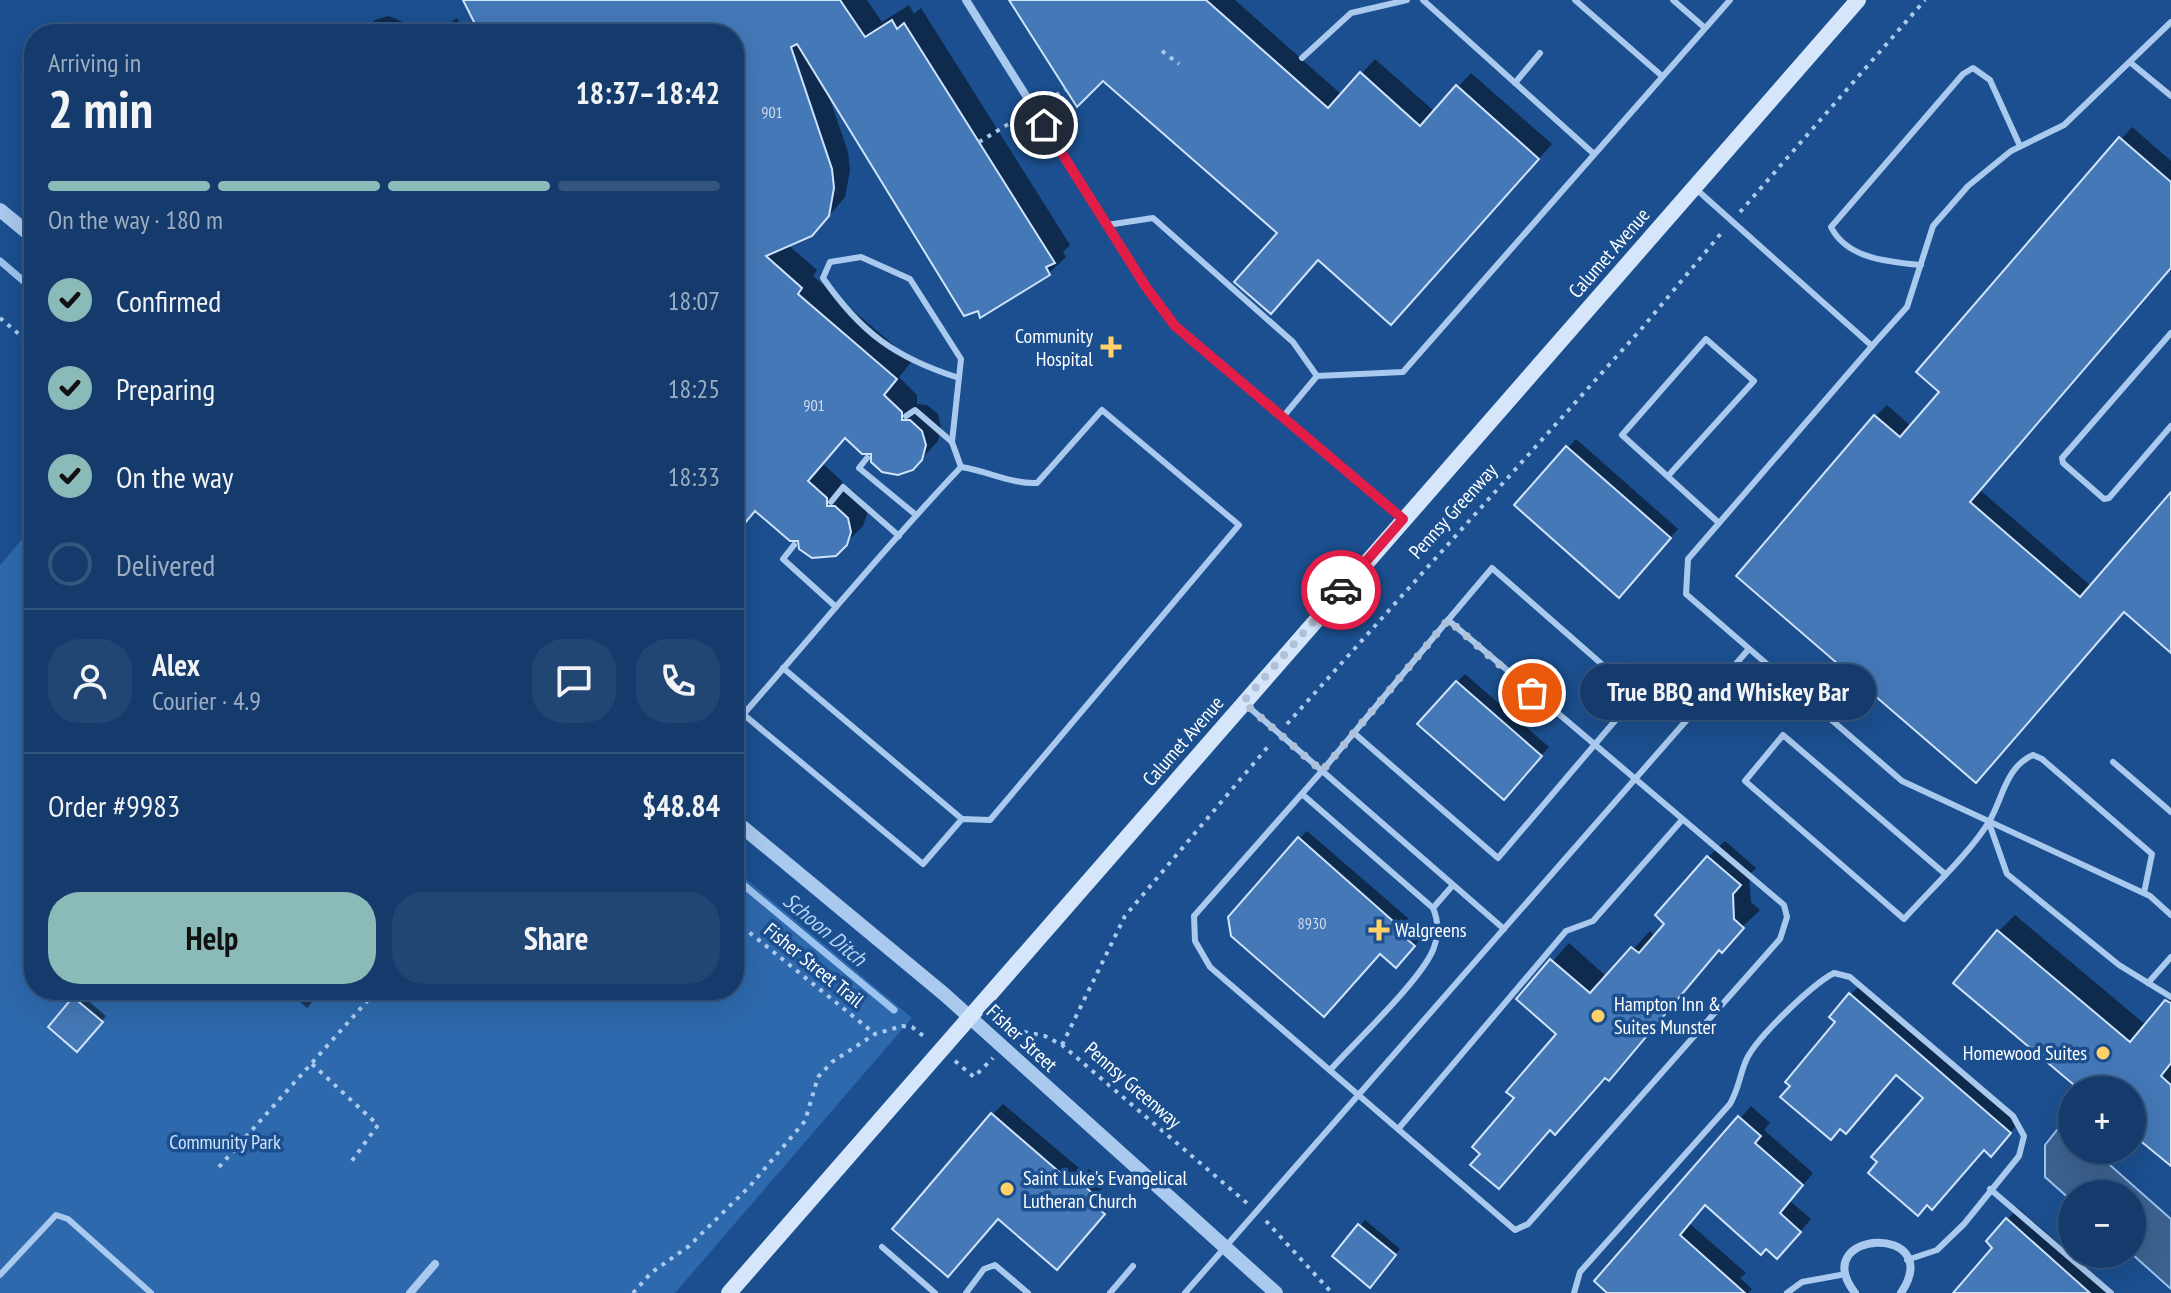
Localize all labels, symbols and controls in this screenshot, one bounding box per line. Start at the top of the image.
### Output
text: Arriving in [48,46,141,79]
text: 18:37–18:42 [576,73,720,112]
text: 2 min [48,75,153,142]
pin [1010,91,1078,159]
house number: 901 [761,102,783,122]
icon: home [1022,103,1066,147]
street label: Calumet Avenue [1563,202,1655,304]
text: On the way · 180 m [48,203,223,236]
icon: check [48,278,92,322]
text: Confirmed [116,281,221,320]
text: 18:07 [668,284,720,317]
place label: Community Hospital [1015,323,1093,372]
marker: Community Hospital [1100,336,1122,358]
icon: check [48,366,92,410]
text: Preparing [116,369,215,408]
text: 18:25 [668,372,720,405]
house number: 901 [803,395,825,415]
icon: check [48,454,92,498]
text: On the way [116,457,233,496]
street label: Pennsy Greenway [1403,457,1503,564]
text: 18:33 [668,460,720,493]
text: Delivered [116,545,215,584]
courier [1301,550,1381,630]
icon: car [1319,568,1363,612]
button: person [48,639,132,723]
button: chat [532,639,616,723]
button: phone [636,639,720,723]
text: Alex [152,645,200,684]
pin [1498,659,1566,727]
callout: True BBQ and Whiskey Bar [1580,665,1876,721]
icon: bag [1510,671,1554,715]
text: True BBQ and Whiskey Bar [1607,675,1849,708]
text: Courier · 4.9 [152,684,261,717]
street label: Calumet Avenue [1137,690,1229,792]
text: Order #9983 [48,786,180,825]
text: $48.84 [642,786,720,825]
water label: Schoon Ditch [778,886,873,973]
button: Help [48,892,376,984]
button: Share [392,892,720,984]
house number: 8930 [1298,913,1326,933]
street label: Fisher Street Trail [759,917,869,1013]
place label: Walgreens [1395,917,1467,943]
marker: Walgreens [1370,921,1388,939]
place label: Hampton Inn & Suites Munster [1614,991,1721,1040]
street label: Fisher Street [981,999,1063,1078]
marker: Hampton Inn & Suites Munster [1589,1007,1607,1025]
street label: Pennsy Greenway [1079,1036,1187,1134]
place label: Homewood Suites [1963,1040,2087,1066]
marker: Homewood Suites [2094,1044,2112,1062]
map controls [2058,1076,2146,1268]
button: + [2058,1076,2146,1164]
park label: Community Park [169,1129,281,1155]
place label: Saint Luke's Evangelical Lutheran Church [1023,1165,1187,1214]
marker: Saint Luke's Evangelical Lutheran Church [998,1180,1016,1198]
button: − [2058,1180,2146,1268]

